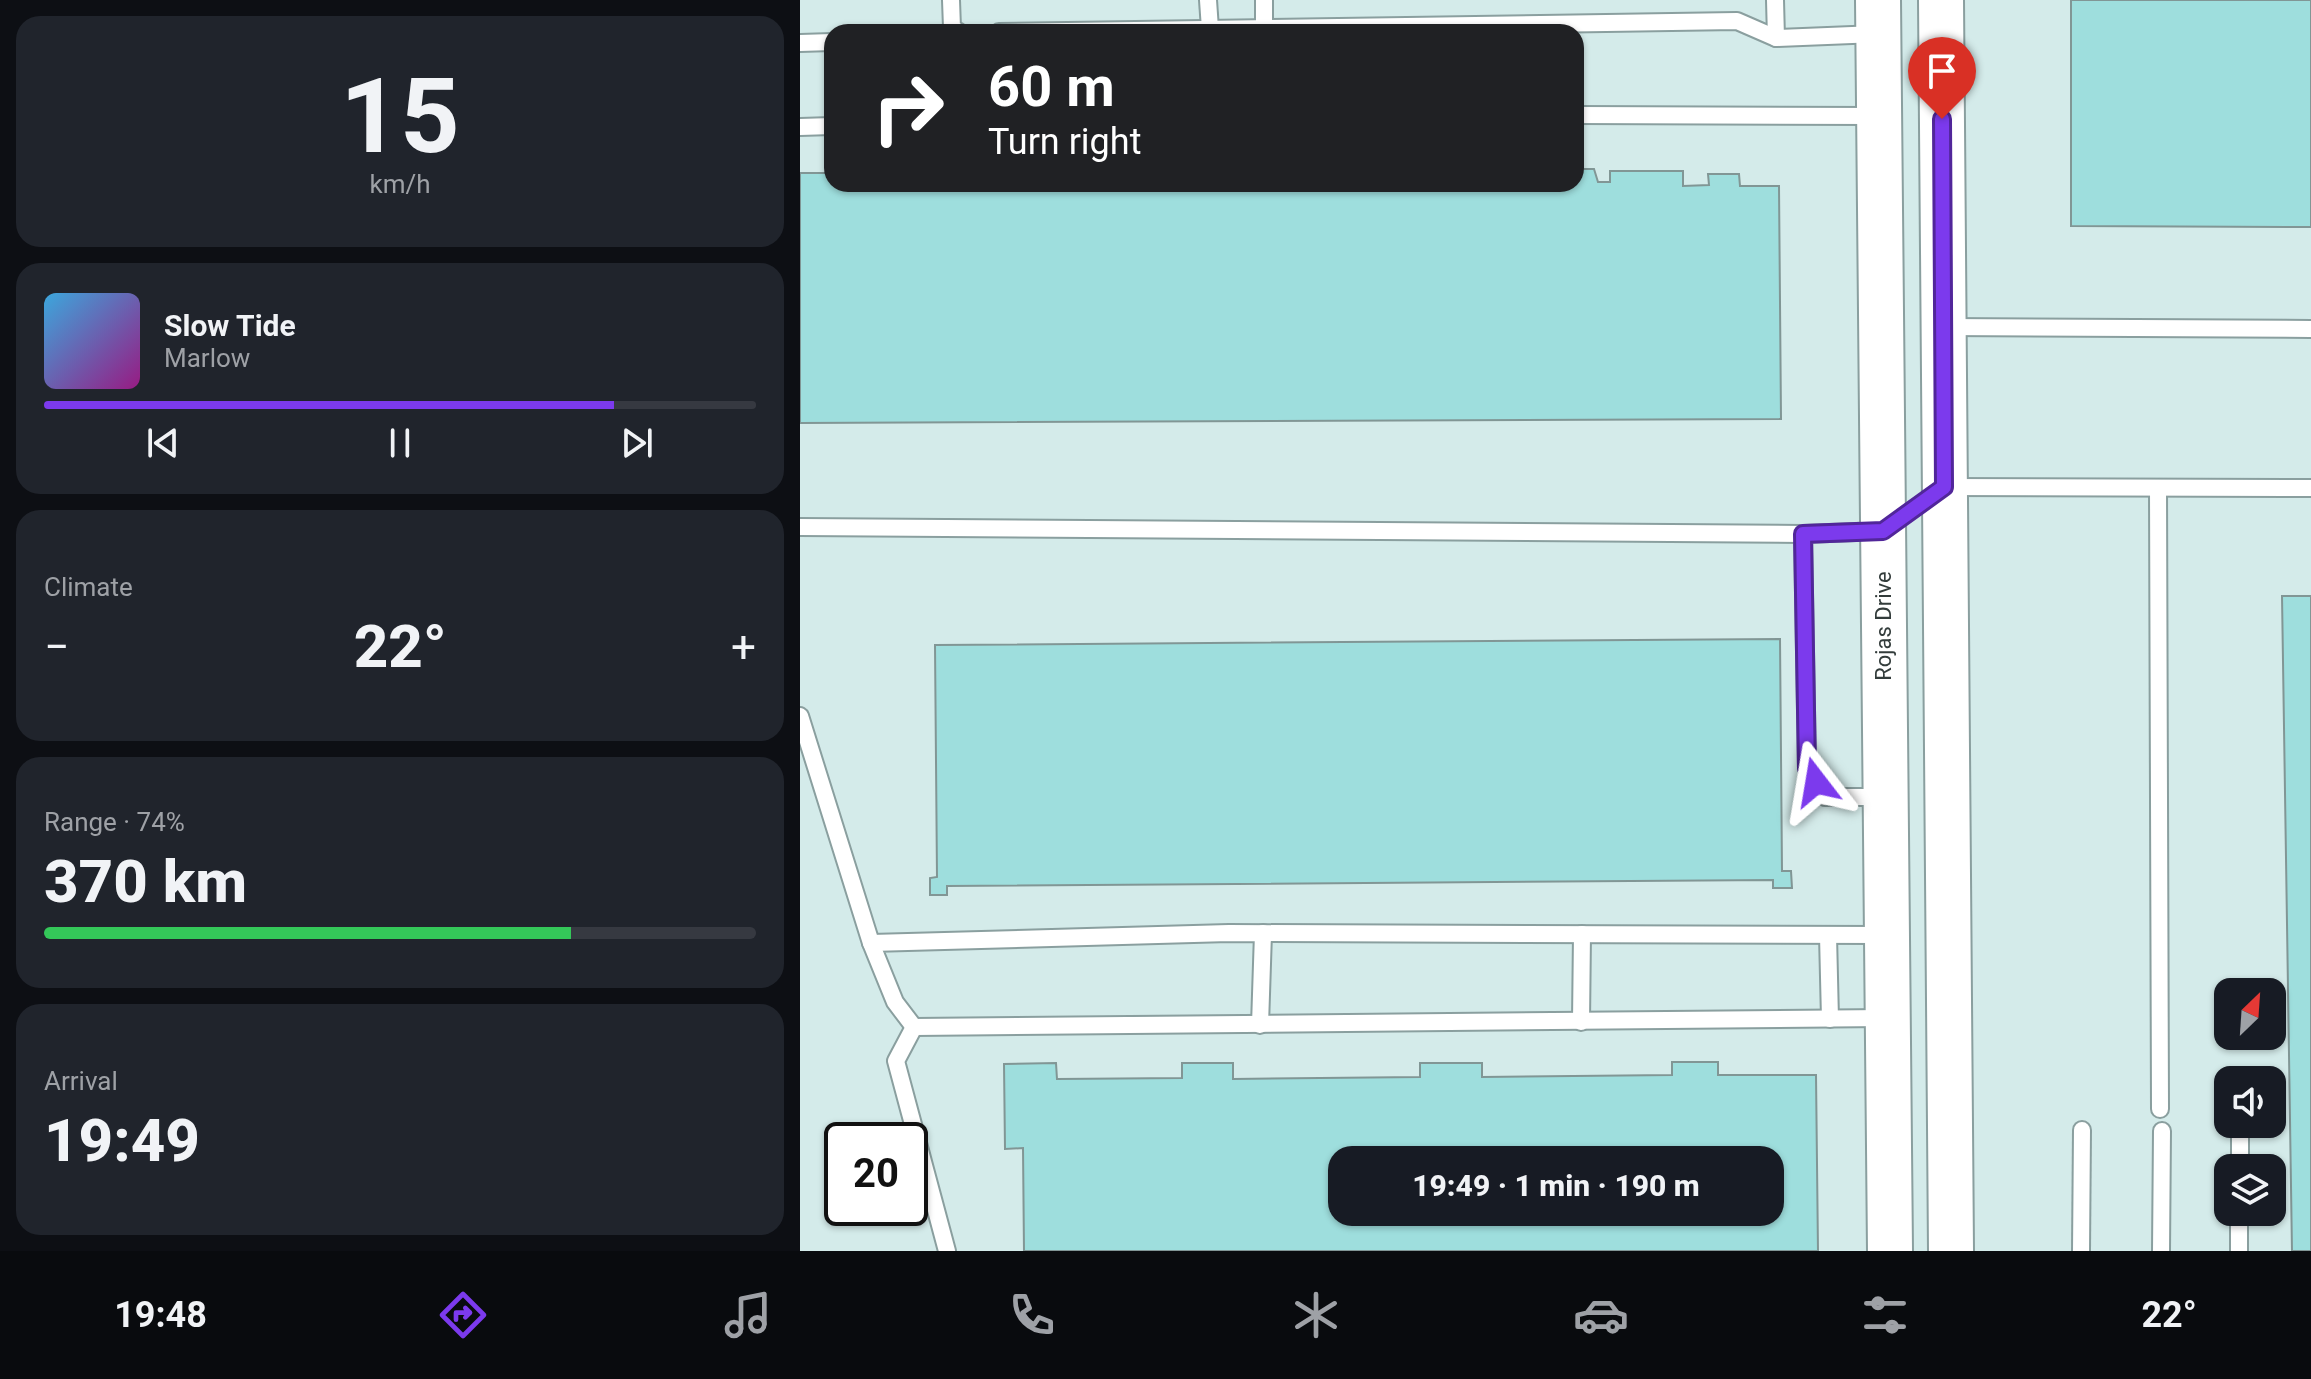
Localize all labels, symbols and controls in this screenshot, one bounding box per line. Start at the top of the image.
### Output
pin [1908,37,1976,119]
icon: arrive [1920,49,1964,93]
text: 60 m [988,54,1115,120]
text: 15 [340,56,460,177]
icon: right [856,56,960,160]
text: Turn right [988,121,1141,163]
text: km/h [369,169,431,199]
text: Slow Tide [164,308,296,343]
text: Marlow [164,343,250,373]
icon: previous [141,421,185,465]
icon: pause [378,421,422,465]
icon: next [615,421,659,465]
street label: Rojas Drive [1871,571,1896,681]
text: Climate [44,572,133,602]
text: 22° [354,611,447,682]
text: − [44,621,69,673]
text: + [731,621,756,673]
position arrow [1774,740,1858,824]
text: Range · 74% [44,807,185,837]
text: 370 km [44,846,247,917]
north arrow [2214,978,2286,1050]
map controls [2214,978,2286,1226]
text: Arrival [44,1066,118,1096]
button: sound [2214,1066,2286,1138]
text: 19:49 [44,1105,200,1176]
speed limit sign: 20 [824,1122,928,1226]
button: layers [2214,1154,2286,1226]
text: 19:49 · 1 min · 190 m [1412,1168,1700,1203]
icon: directions [435,1287,491,1343]
icon: music [720,1287,776,1343]
icon: phone [1004,1287,1060,1343]
icon: climate [1288,1287,1344,1343]
icon: car [1573,1287,1629,1343]
icon: filters [1857,1287,1913,1343]
text: 19:48 [114,1294,207,1336]
text: 22° [2141,1294,2197,1336]

